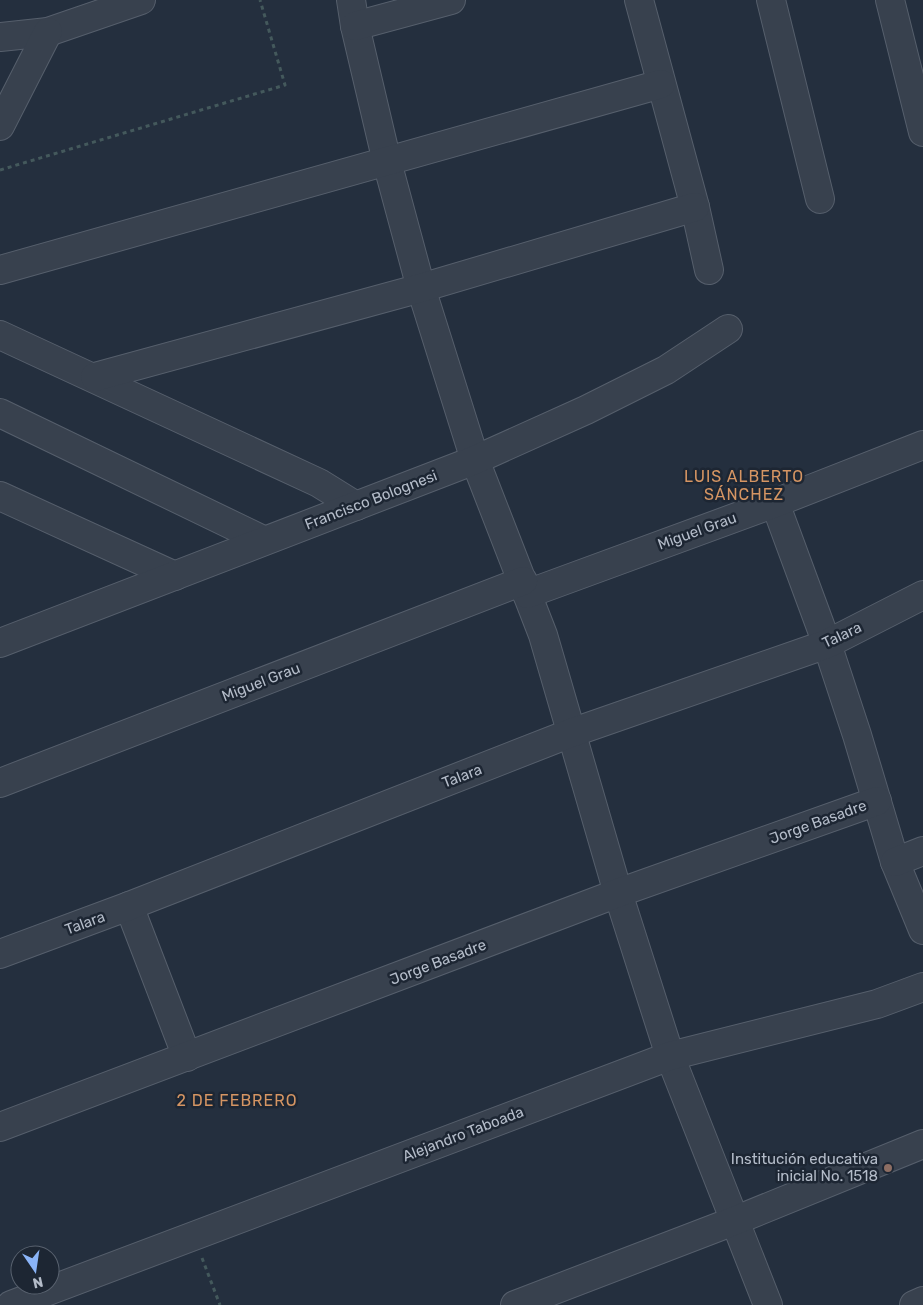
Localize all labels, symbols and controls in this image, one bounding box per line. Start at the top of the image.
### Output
street label: Francisco Bolognesi [302,466,440,534]
district label: LUIS ALBERTO SÁNCHEZ [684,467,804,504]
street label: Miguel Grau [655,508,739,554]
street label: Talara [819,618,865,652]
street label: Miguel Grau [219,659,303,705]
street label: Talara [439,760,485,792]
street label: Jorge Basadre [767,796,869,848]
street label: Talara [62,907,108,939]
street label: Jorge Basadre [387,935,489,989]
district label: 2 DE FEBRERO [176,1091,298,1110]
street label: Alejandro Taboada [400,1103,526,1165]
place label: Institución educativa inicial No. 1518 [731,1150,878,1185]
marker: Institución educativa inicial No. 1518 [882,1162,894,1174]
north arrow [10,1245,60,1295]
text: N [31,1273,45,1292]

